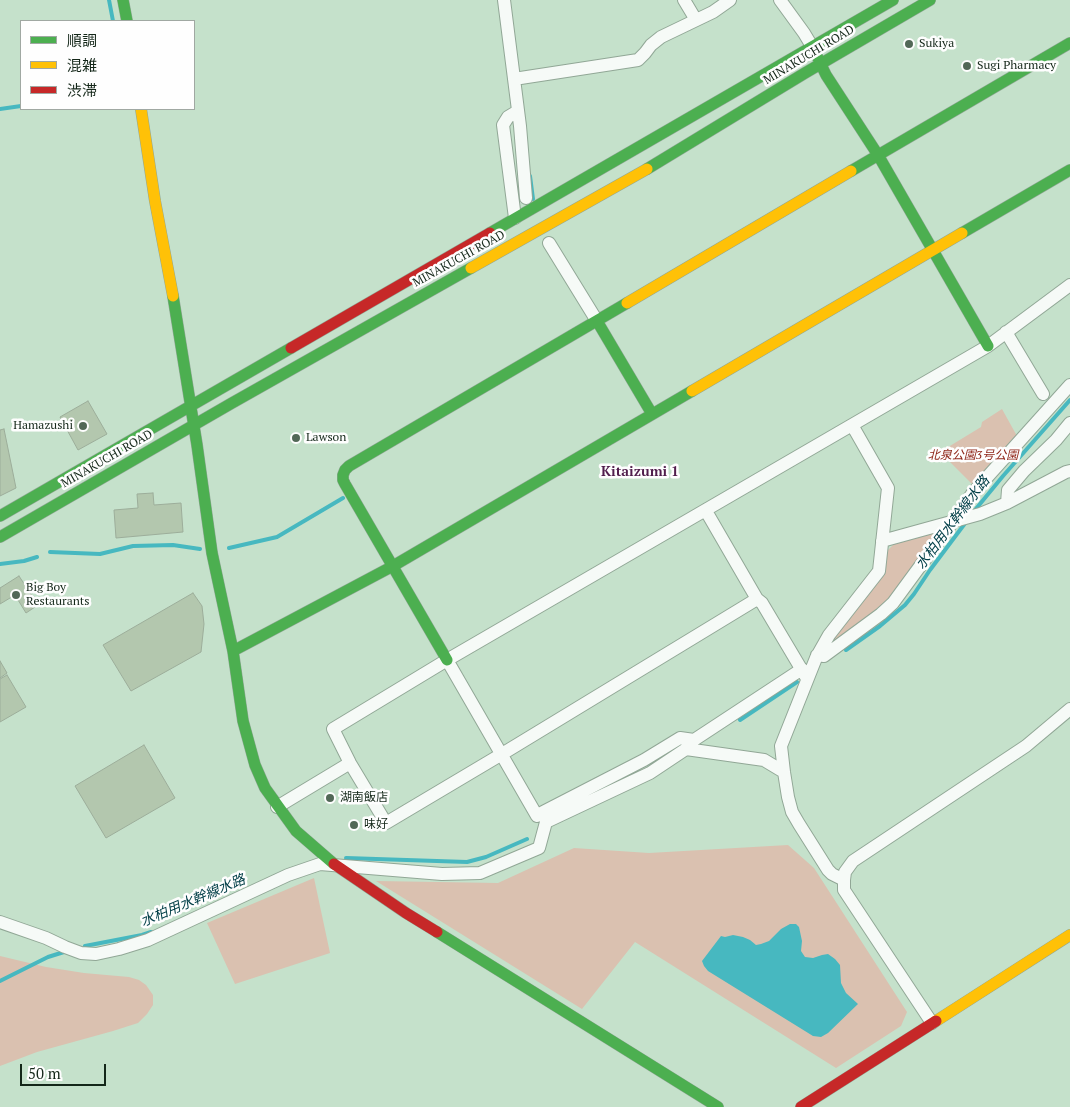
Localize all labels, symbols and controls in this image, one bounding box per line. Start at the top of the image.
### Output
legend [20,20,195,110]
street label: MINAKUCHI ROAD [761,22,857,88]
text: 順調 [67,30,97,50]
place label: Sukiya [919,37,954,51]
marker: Sukiya [903,38,915,50]
text: 混雑 [67,55,97,75]
place label: Sugi Pharmacy [977,59,1056,73]
marker: Sugi Pharmacy [961,60,973,72]
text: 渋滞 [67,80,97,100]
street label: MINAKUCHI ROAD [410,228,508,290]
place label: Hamazushi [13,419,73,433]
marker: Hamazushi [77,420,89,432]
street label: MINAKUCHI ROAD [59,427,155,491]
place label: Lawson [306,431,346,445]
marker: Lawson [290,432,302,444]
park label: 北泉公園3号公園 [928,449,1018,463]
district label: Kitaizumi 1 [601,464,679,480]
water label: 水柏用水幹線水路 [913,473,993,573]
place label: Big Boy Restaurants [26,581,89,609]
marker: Big Boy Restaurants [10,589,22,601]
place label: 湖南飯店 [340,791,388,805]
marker: 湖南飯店 [324,792,336,804]
place label: 味好 [364,818,388,832]
marker: 味好 [348,819,360,831]
water label: 水柏用水幹線水路 [138,871,248,931]
scale bar [22,1054,109,1086]
text: 50 m [28,1063,61,1083]

